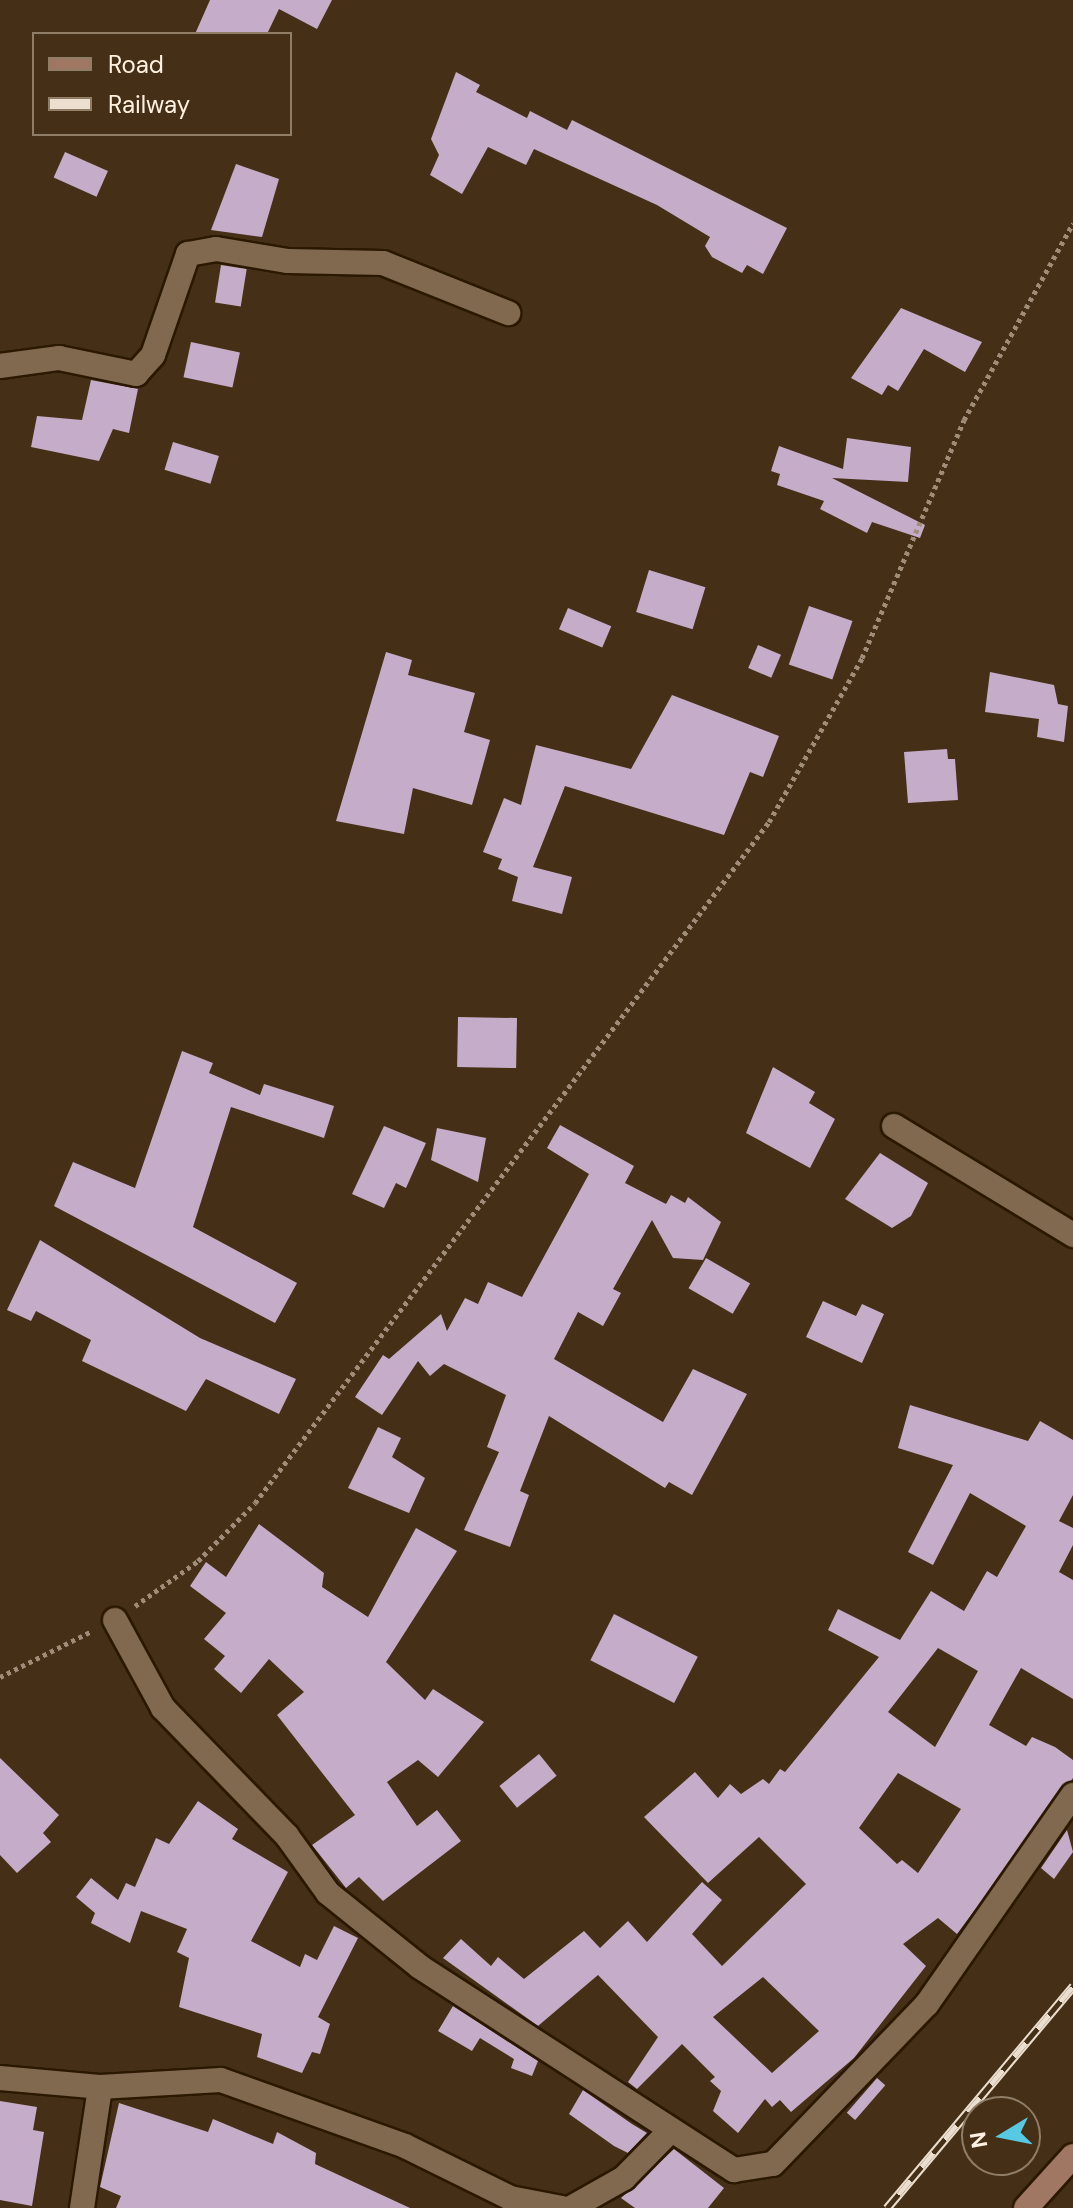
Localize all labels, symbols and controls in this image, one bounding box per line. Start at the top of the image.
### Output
legend [32,32,292,136]
text: Road [108,49,164,80]
text: Railway [108,89,190,120]
north arrow [961,2096,1041,2176]
text: N [963,2129,995,2150]

